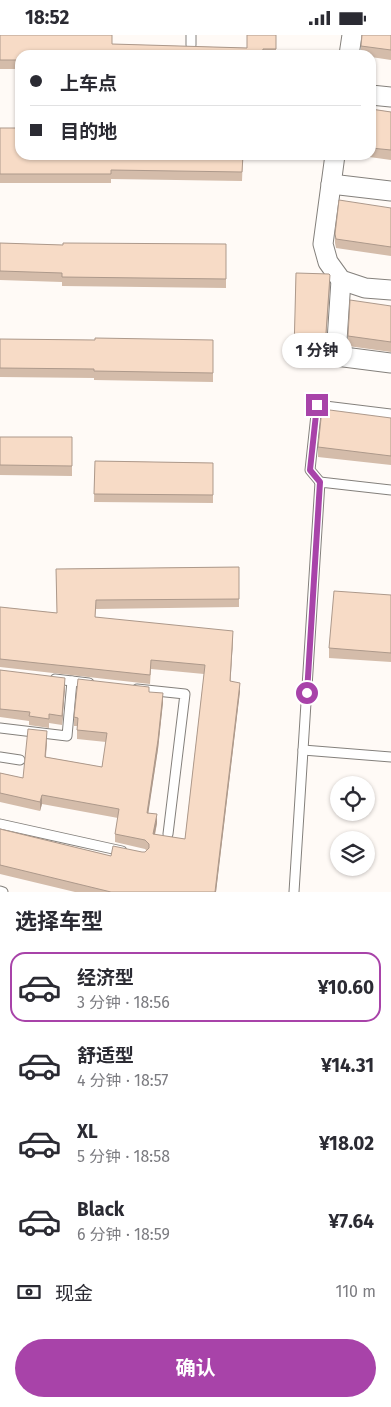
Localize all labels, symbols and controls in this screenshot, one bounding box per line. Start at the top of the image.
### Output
text: 18:52 [25,6,69,29]
text: 上车点 [60,72,117,95]
text: 目的地 [60,120,117,143]
callout: 1 分钟 [282,333,352,367]
text: 1 分钟 [295,341,339,360]
route end [306,394,328,416]
route start [296,682,318,704]
map controls [330,776,375,876]
button: locate [330,776,375,821]
button: layers [330,831,375,876]
text: 选择车型 [15,908,103,935]
icon: car [17,965,62,1010]
text: 经济型 [77,966,134,989]
text: ¥10.60 [318,976,374,999]
text: 3 分钟 · 18:56 [77,993,170,1012]
icon: car [17,1043,62,1088]
text: 舒适型 [77,1044,134,1067]
text: ¥14.31 [321,1054,374,1077]
text: 4 分钟 · 18:57 [77,1071,168,1090]
text: XL [77,1120,98,1143]
icon: car [17,1121,62,1166]
text: ¥18.02 [319,1132,374,1155]
text: 5 分钟 · 18:58 [77,1147,170,1166]
text: Black [77,1198,124,1221]
icon: car [17,1199,62,1244]
text: ¥7.64 [328,1210,374,1233]
text: 6 分钟 · 18:59 [77,1225,170,1244]
icon: cash [15,1278,43,1306]
text: 现金 [55,1282,93,1305]
text: 110 m [335,1282,376,1301]
button: 确认 [15,1339,376,1397]

